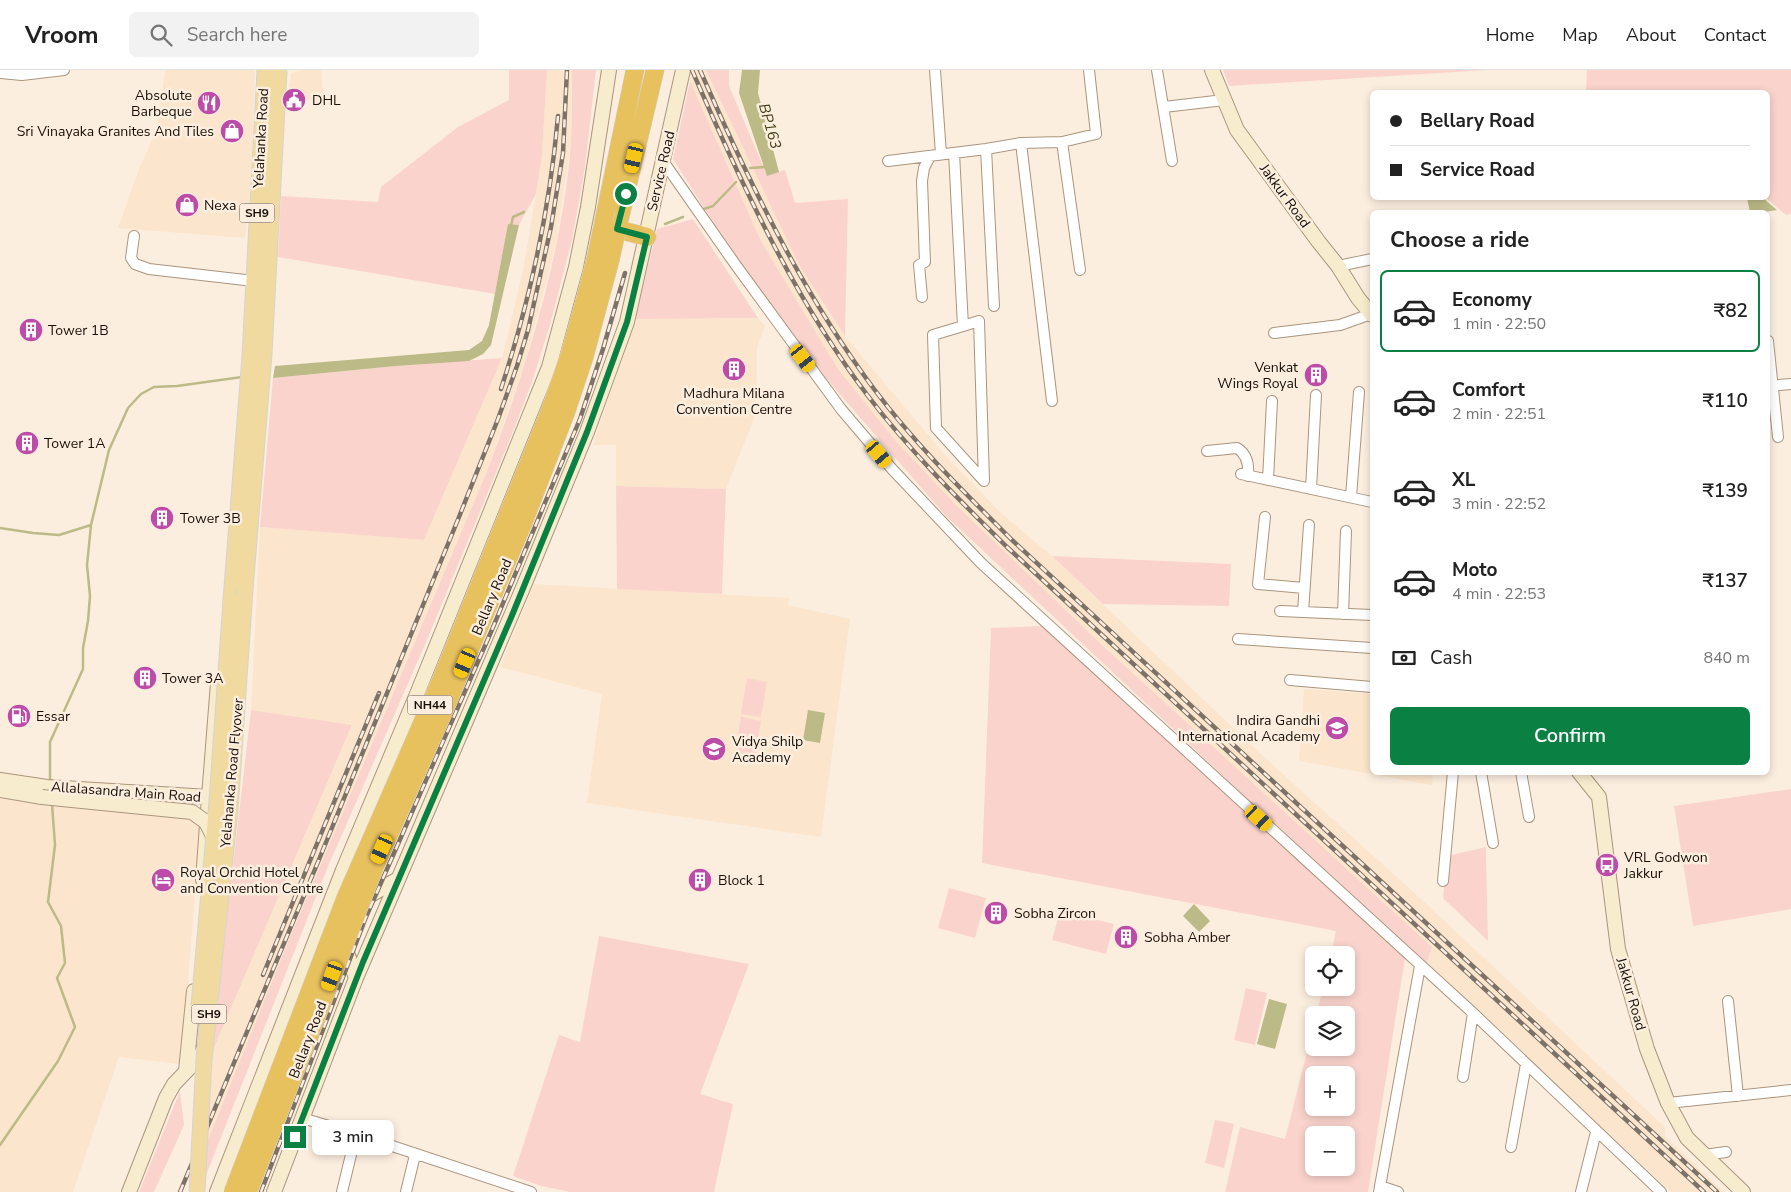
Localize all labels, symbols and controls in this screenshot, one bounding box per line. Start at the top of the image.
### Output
search box [129,12,479,57]
text: Vroom [25,19,99,51]
icon: search [147,21,175,49]
text: Search here [187,22,287,48]
text: Home [1486,23,1534,47]
text: Map [1562,23,1598,47]
text: About [1626,23,1676,47]
text: Contact [1704,23,1766,47]
place label: Absolute Barbeque [131,86,192,121]
public building icon: DHL [281,87,307,113]
street label: Yelahanka Road [249,88,273,189]
restaurant icon: Absolute Barbeque [196,90,222,116]
place label: DHL [312,91,341,110]
water label: BP163 [754,101,786,151]
text: Bellary Road [1420,108,1535,134]
shop icon: Sri Vinayaka Granites And Tiles [219,118,245,144]
place label: Sri Vinayaka Granites And Tiles [17,122,214,141]
street label: Service Road [643,129,679,213]
car [623,142,644,174]
text: Service Road [1420,157,1535,183]
street label: Jakkur Road [1255,159,1315,232]
route start [615,183,637,205]
shop icon: Nexa [174,192,200,218]
place label: Nexa [204,196,236,215]
road number: SH9 [240,204,274,222]
text: Choose a ride [1390,225,1529,255]
text: Economy [1452,287,1532,313]
icon: car [1392,289,1437,334]
text: ₹82 [1714,298,1748,324]
text: 1 min · 22:50 [1452,313,1546,335]
building icon: Tower 1B [18,317,44,343]
place label: Tower 1B [48,321,109,340]
car [787,342,818,374]
building icon: Madhura Milana Convention Centre [721,356,747,382]
place label: Venkat Wings Royal [1217,358,1299,393]
building icon: Venkat Wings Royal [1303,362,1329,388]
text: Comfort [1452,377,1525,403]
icon: car [1392,379,1437,424]
place label: Madhura Milana Convention Centre [676,384,792,419]
text: ₹110 [1702,388,1748,414]
text: 2 min · 22:51 [1452,403,1546,425]
building icon: Tower 1A [14,430,40,456]
place label: Tower 1A [44,434,105,453]
car [863,438,894,470]
text: XL [1452,467,1475,493]
icon: car [1392,469,1437,514]
text: ₹139 [1702,478,1748,504]
text: 3 min · 22:52 [1452,493,1546,515]
building icon: Tower 3B [149,505,175,531]
place label: Tower 3B [180,509,241,528]
street label: Bellary Road [467,556,517,638]
text: Moto [1452,557,1498,583]
icon: car [1392,559,1437,604]
text: ₹137 [1702,568,1748,594]
text: 4 min · 22:53 [1452,583,1546,605]
icon: cash [1390,644,1418,672]
text: Cash [1430,645,1472,671]
car [452,646,477,680]
text: 840 m [1703,647,1750,669]
building icon: Tower 3A [132,665,158,691]
place label: Tower 3A [162,669,223,688]
road number: NH44 [408,696,452,714]
street label: Yelahanka Road Flyover [216,698,248,849]
fuel station icon: Essar [6,703,32,729]
place label: Essar [36,707,70,726]
button: Confirm [1390,707,1750,765]
place label: Indira Gandhi International Academy [1178,711,1321,746]
school or university icon: Indira Gandhi International Academy [1324,715,1350,741]
place label: Vidya Shilp Academy [731,732,803,767]
school or university icon: Vidya Shilp Academy [701,736,727,762]
street label: Allalasandra Main Road [50,777,202,807]
car [1242,802,1275,834]
car [369,832,394,866]
place label: VRL Godwon Jakkur [1623,848,1708,883]
bus stop icon: VRL Godwon Jakkur [1594,852,1620,878]
place label: Royal Orchid Hotel and Convention Centre [180,863,323,898]
hotel icon: Royal Orchid Hotel and Convention Centre [150,867,176,893]
building icon: Block 1 [687,867,713,893]
place label: Block 1 [718,871,765,890]
building icon: Sobha Zircon [983,900,1009,926]
place label: Sobha Zircon [1014,904,1096,923]
building icon: Sobha Amber [1113,924,1139,950]
place label: Sobha Amber [1144,928,1230,947]
map controls [1305,946,1355,1176]
button: locate [1305,946,1355,996]
street label: Jakkur Road [1611,954,1650,1033]
car [319,959,344,993]
street label: Bellary Road [285,999,331,1081]
road number: SH9 [192,1004,226,1024]
button: layers [1305,1006,1355,1056]
button: + [1305,1066,1355,1116]
callout: 3 min [312,1120,395,1154]
route end [284,1126,306,1148]
text: 3 min [333,1126,373,1148]
button: − [1305,1126,1355,1176]

